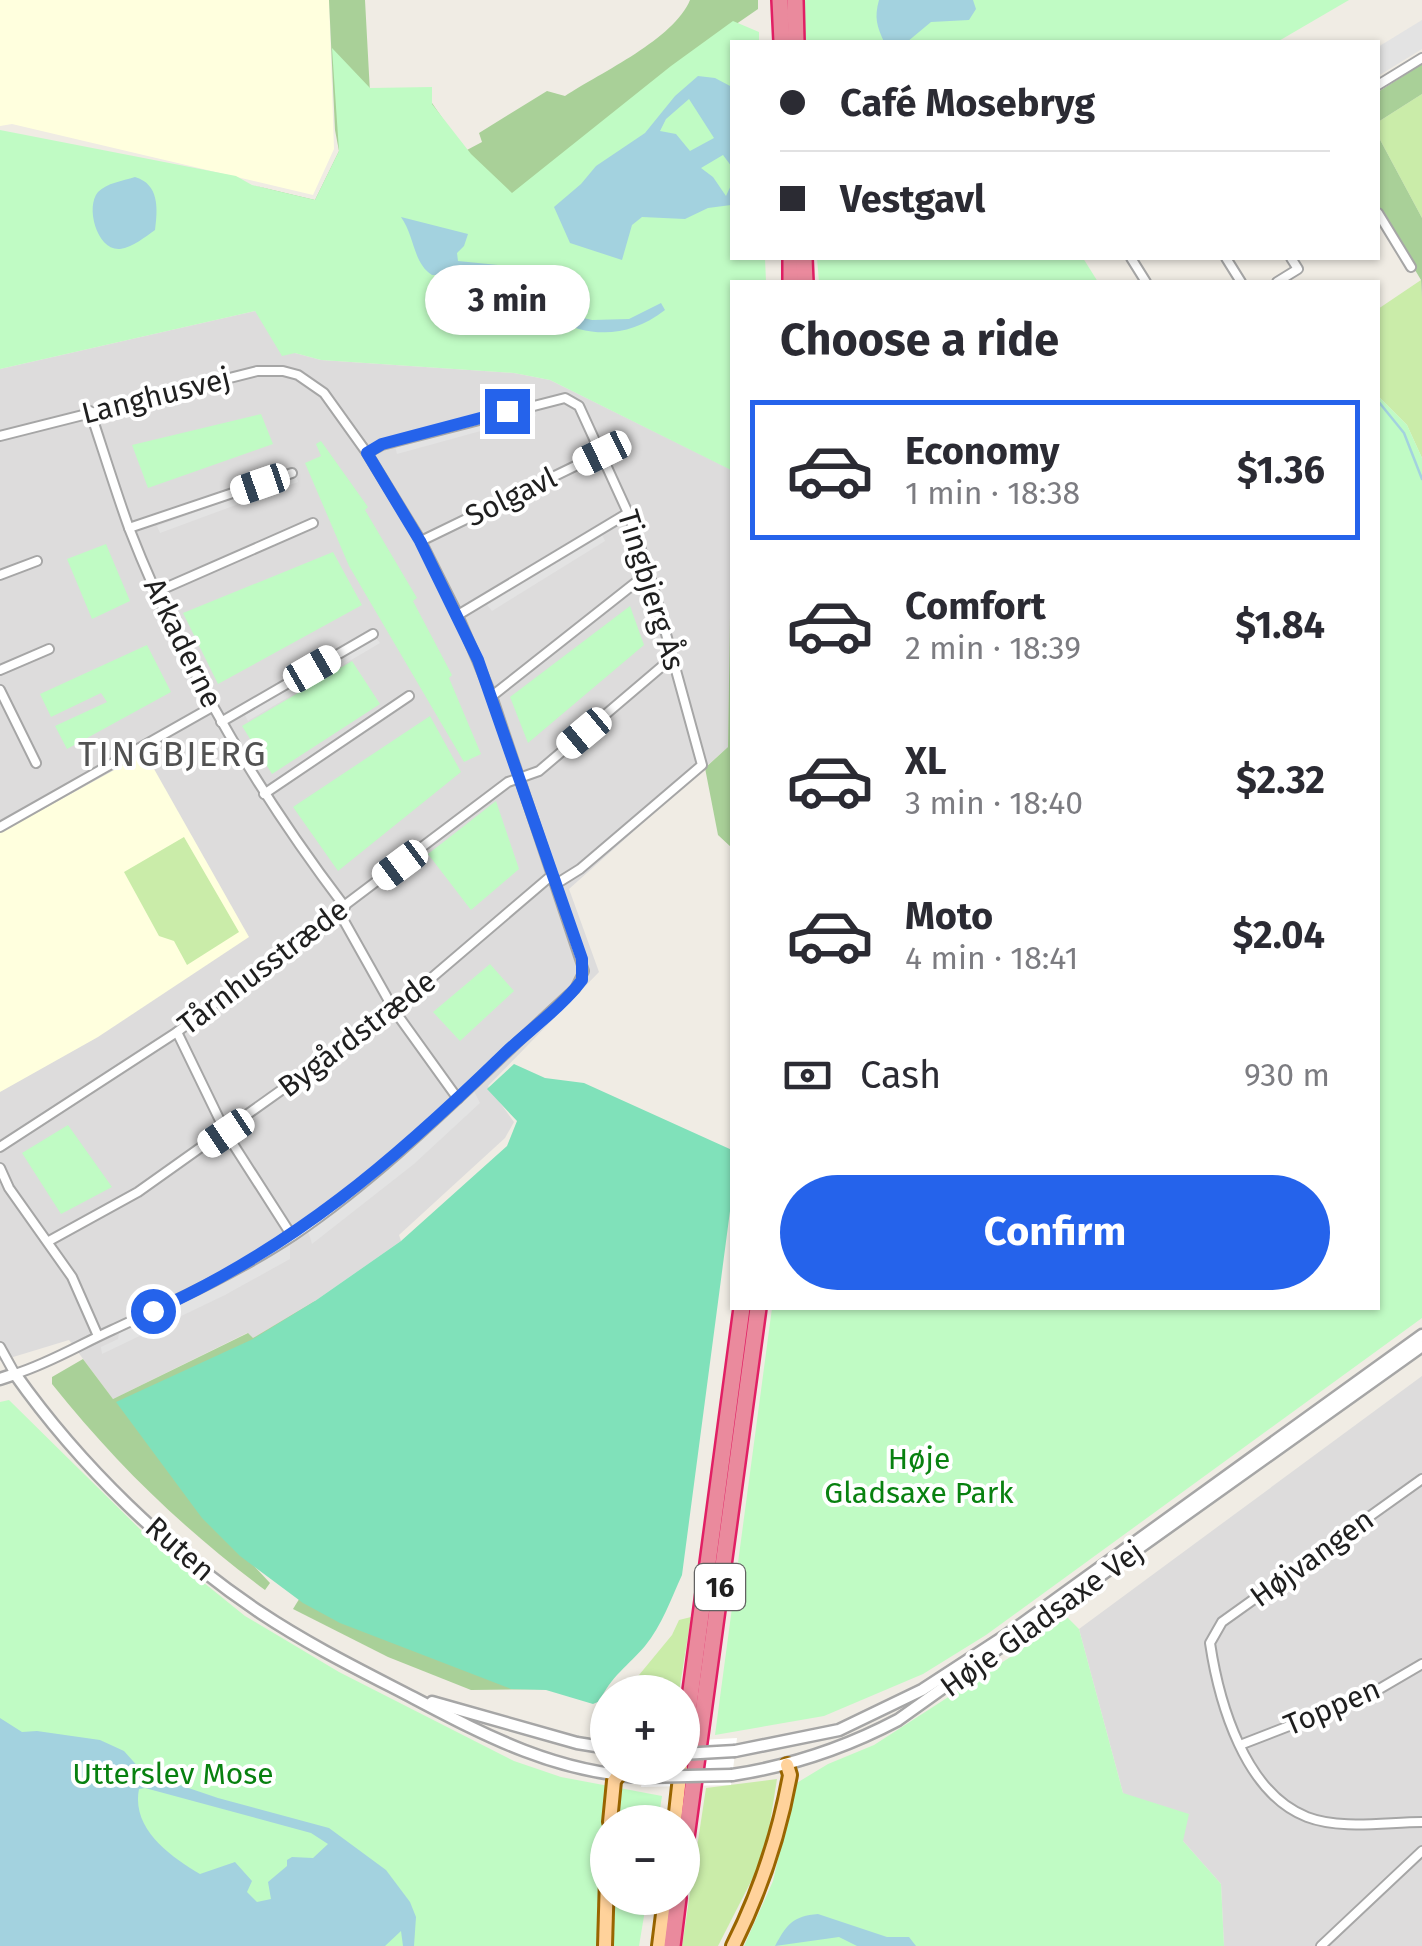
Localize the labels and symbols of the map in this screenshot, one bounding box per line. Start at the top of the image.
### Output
callout: 3 min [424,266,590,336]
street label: Langhusvej [78,360,234,432]
route end [485,389,530,434]
car [568,426,636,480]
street label: Solgavl [459,459,563,534]
car [227,460,293,508]
street label: Tingbjerg Ås [610,505,693,674]
street label: Arkaderne [136,572,230,714]
car [279,641,345,697]
car [551,702,617,764]
district label: TINGBJERG [78,733,268,775]
car [367,835,433,895]
street label: Tårnhusstræde [171,891,355,1043]
street label: Bygårdstræde [271,963,443,1105]
car [193,1104,259,1162]
route start [131,1289,176,1334]
park label: Høje Gladsaxe Park [824,1441,1014,1511]
street label: Højvangen [1243,1501,1381,1615]
street label: Ruten [138,1509,222,1589]
street label: Høje Gladsaxe Vej [934,1533,1150,1705]
road number: 16 [695,1564,745,1610]
street label: Toppen [1279,1671,1385,1743]
park label: Utterslev Mose [72,1756,274,1792]

